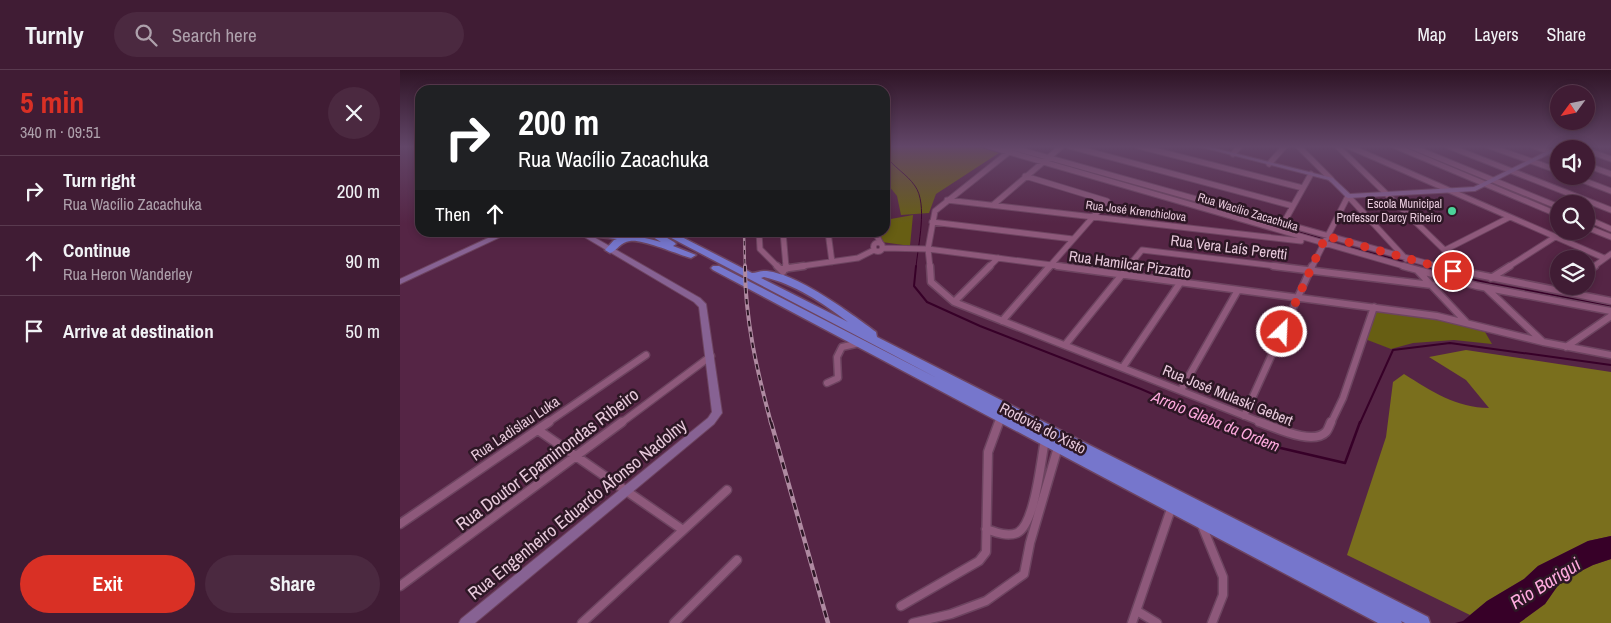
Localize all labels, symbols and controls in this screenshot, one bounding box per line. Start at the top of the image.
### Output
search box [114,12,464,57]
text: Turnly [25,19,84,51]
icon: search [132,21,160,49]
text: Search here [172,22,257,48]
text: Map [1418,22,1446,47]
text: Layers [1474,22,1519,47]
text: Share [1547,22,1586,47]
text: 5 min [20,82,84,122]
north arrow [1550,85,1595,130]
map controls [1550,85,1595,295]
button: close [328,87,380,139]
text: 200 m [518,99,599,146]
icon: right [435,105,500,170]
text: 340 m · 09:51 [20,121,100,143]
button: sound [1550,140,1595,185]
text: Rua Wacílio Zacachuka [518,144,709,174]
text: Turn right [63,167,135,193]
icon: right [20,177,48,205]
text: 200 m [337,178,380,204]
street label: Rua Wacílio Zacachuka [1196,189,1301,235]
text: Rua Wacílio Zacachuka [63,193,202,215]
button: search [1550,195,1595,240]
place label: Escola Municipal Professor Darcy Ribeiro [1336,196,1442,226]
street label: Rua José Krenchiclova [1085,197,1188,225]
icon: ahead [481,200,509,228]
text: Then [435,201,471,227]
marker: Escola Municipal Professor Darcy Ribeiro [1446,205,1458,217]
street label: Rua Vera Laís Peretti [1169,229,1289,265]
text: Continue [63,237,131,263]
street label: Rua Hamilcar Pizzatto [1068,245,1193,283]
icon: ahead [20,247,48,275]
text: 90 m [345,248,380,274]
pin [1432,250,1474,292]
button: layers [1550,250,1595,295]
icon: arrive [1439,257,1467,285]
text: Rua Heron Wanderley [63,263,192,285]
position arrow [1255,305,1307,357]
icon: arrive [20,317,48,345]
text: Arrive at destination [63,318,214,344]
text: 50 m [345,318,380,344]
street label: Rua José Mulaski Gebert [1160,359,1297,431]
street label: Rua Doutor Epaminondas Ribeiro [450,382,644,536]
water label: Arroio Gleba da Ordem [1148,385,1283,457]
street label: Rua Ladislau Luka [467,391,564,465]
street label: Rodovia do Xisto [996,397,1090,459]
street label: Rua Engenheiro Eduardo Afonso Nadolny [462,412,692,605]
water label: Rio Barigui [1505,551,1586,615]
button: Exit [20,555,195,613]
button: Share [205,555,380,613]

